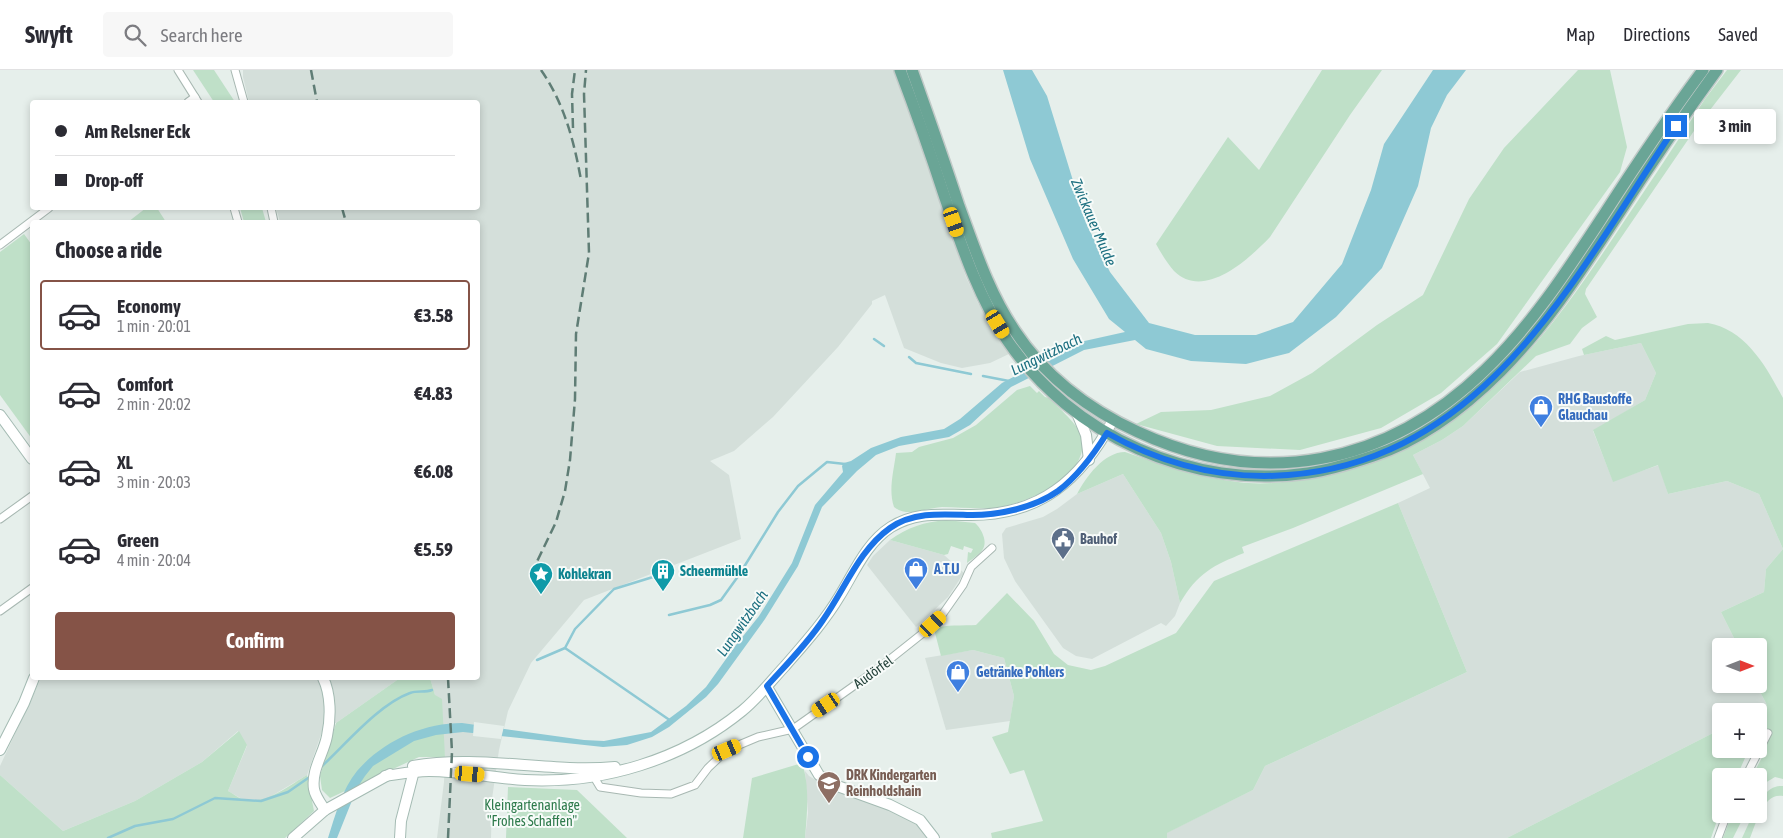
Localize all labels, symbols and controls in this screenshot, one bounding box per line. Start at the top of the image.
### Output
search box [103,12,453,57]
text: Swyft [25,21,73,48]
icon: search [121,21,149,49]
text: Search here [161,24,243,46]
text: Map [1566,24,1595,45]
text: Directions [1623,24,1690,45]
text: Saved [1718,24,1758,45]
callout: 3 min [1694,108,1776,144]
route end [1665,115,1687,137]
text: 3 min [1719,117,1751,135]
text: Am Relsner Eck [85,120,190,142]
text: Drop-off [85,169,143,191]
water label: Zwickauer Mulde [1068,176,1120,269]
car [942,205,965,239]
text: Choose a ride [55,237,162,263]
icon: car [57,293,102,338]
text: Economy [117,295,181,317]
text: €3.58 [414,304,453,326]
car [983,307,1012,341]
text: 1 min · 20:01 [117,317,191,335]
water label: Lungwitzbach [1008,330,1084,378]
icon: car [57,371,102,416]
text: Comfort [117,373,173,395]
text: €4.83 [414,382,453,404]
place label: RHG Baustoffe Glauchau [1558,391,1632,423]
shop icon: RHG Baustoffe Glauchau [1528,394,1554,428]
text: 2 min · 20:02 [117,395,191,413]
icon: car [57,449,102,494]
text: XL [117,451,133,473]
text: €6.08 [414,460,453,482]
text: 3 min · 20:03 [117,473,191,491]
public building icon: Bauhof [1050,526,1076,560]
icon: car [57,527,102,572]
text: Green [117,529,159,551]
place label: Bauhof [1080,531,1117,547]
text: €5.59 [414,538,453,560]
text: 4 min · 20:04 [117,551,191,569]
shop icon: A.T.U [903,556,929,590]
building icon: Scheermühle [650,558,676,592]
place icon: Kohlekran [528,561,554,595]
place label: A.T.U [933,561,960,577]
place label: Scheermühle [680,563,748,579]
place label: Kohlekran [558,566,611,582]
water label: Lungwitzbach [713,587,771,659]
car [916,608,949,640]
button: Confirm [55,612,455,670]
north arrow [1712,638,1768,692]
map controls [1712,638,1767,823]
street label: Audörfel [850,652,896,692]
shop icon: Getränke Pohlers [945,659,971,693]
place label: Getränke Pohlers [976,664,1064,680]
car [809,690,842,720]
button: + [1712,703,1767,758]
car [710,737,743,763]
route start [797,746,819,768]
car [454,765,485,783]
place label: DRK Kindergarten Reinholdshain [846,767,937,799]
button: − [1712,768,1767,823]
school or university icon: DRK Kindergarten Reinholdshain [816,770,842,804]
park label: Kleingartenanlage "Frohes Schaffen" [484,797,580,829]

